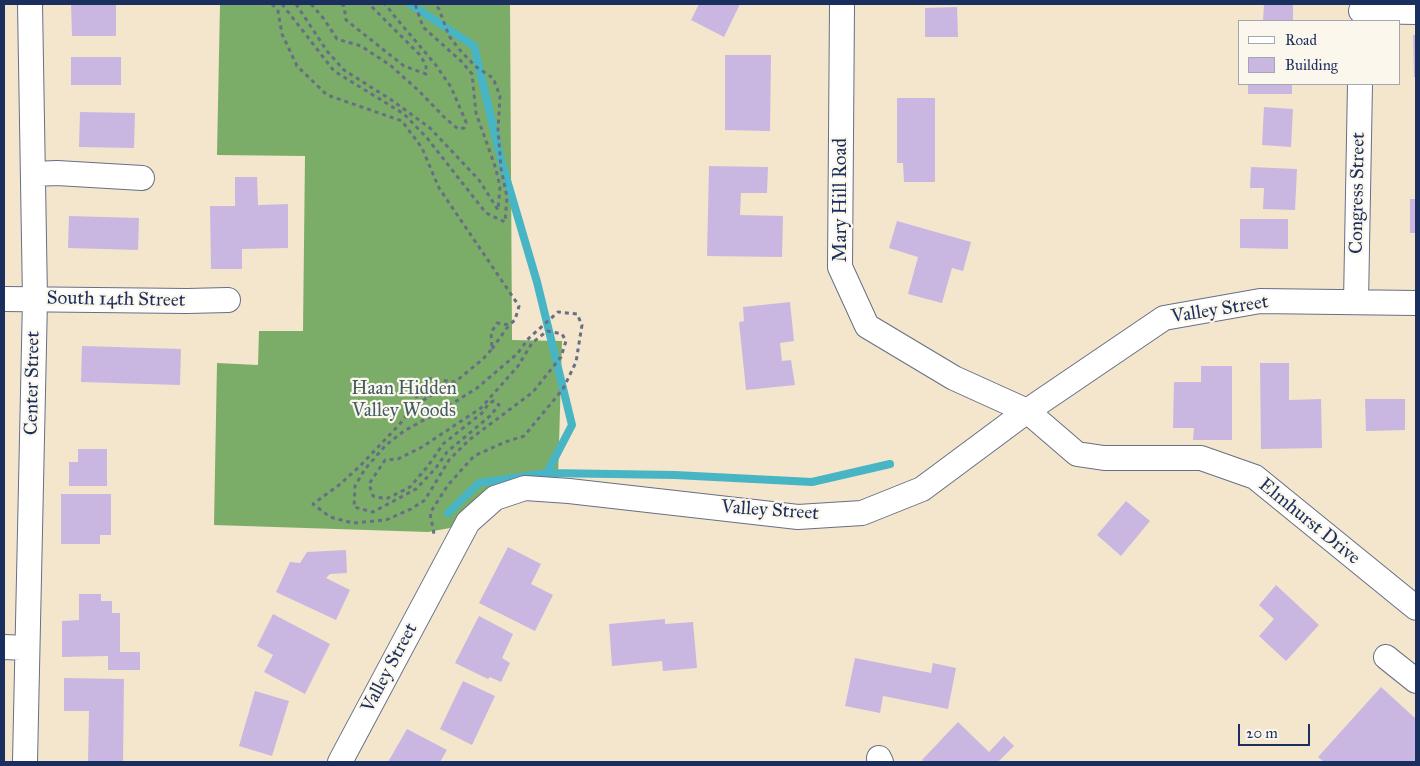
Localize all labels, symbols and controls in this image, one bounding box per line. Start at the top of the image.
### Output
legend [1238,20,1400,85]
text: Road [1285,31,1317,49]
text: Building [1285,56,1338,74]
street label: Congress Street [1346,132,1370,254]
street label: Mary Hill Road [830,138,852,262]
street label: South 14th Street [46,287,186,313]
street label: Valley Street [1170,291,1270,329]
street label: Center Street [21,331,45,435]
park label: Haan Hidden Valley Woods [351,378,457,422]
street label: Elmhurst Drive [1254,474,1364,570]
street label: Valley Street [720,496,820,526]
street label: Valley Street [357,619,423,717]
scale bar [1240,714,1312,746]
text: 20 m [1246,724,1278,742]

